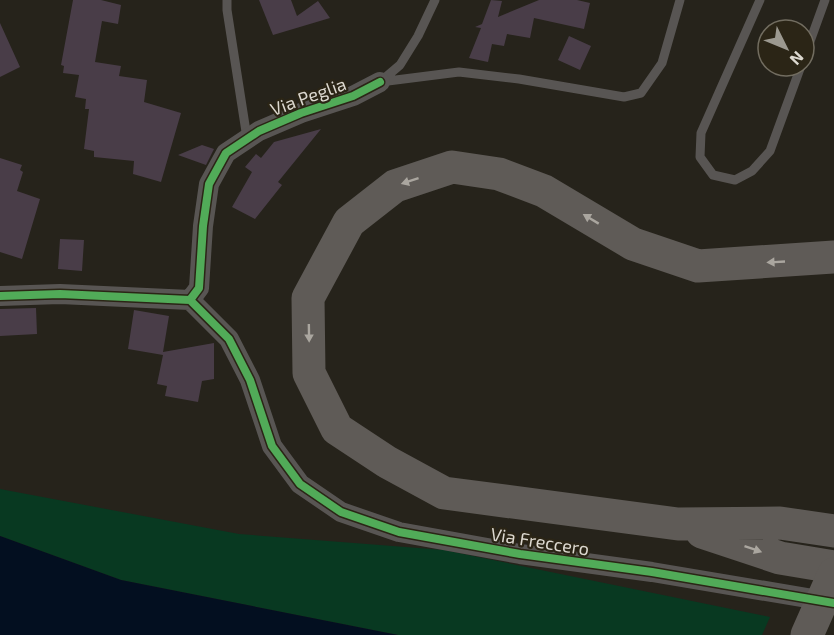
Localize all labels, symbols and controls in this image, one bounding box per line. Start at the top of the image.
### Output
north arrow [756,18,816,78]
text: N [786,48,808,69]
street label: Via Peglia [267,72,349,120]
one-way arrow [401,177,419,187]
one-way arrow [582,214,599,224]
one-way arrow [766,257,785,266]
one-way arrow [304,323,314,342]
street label: Via Freccero [489,522,591,560]
one-way arrow [744,545,762,554]

